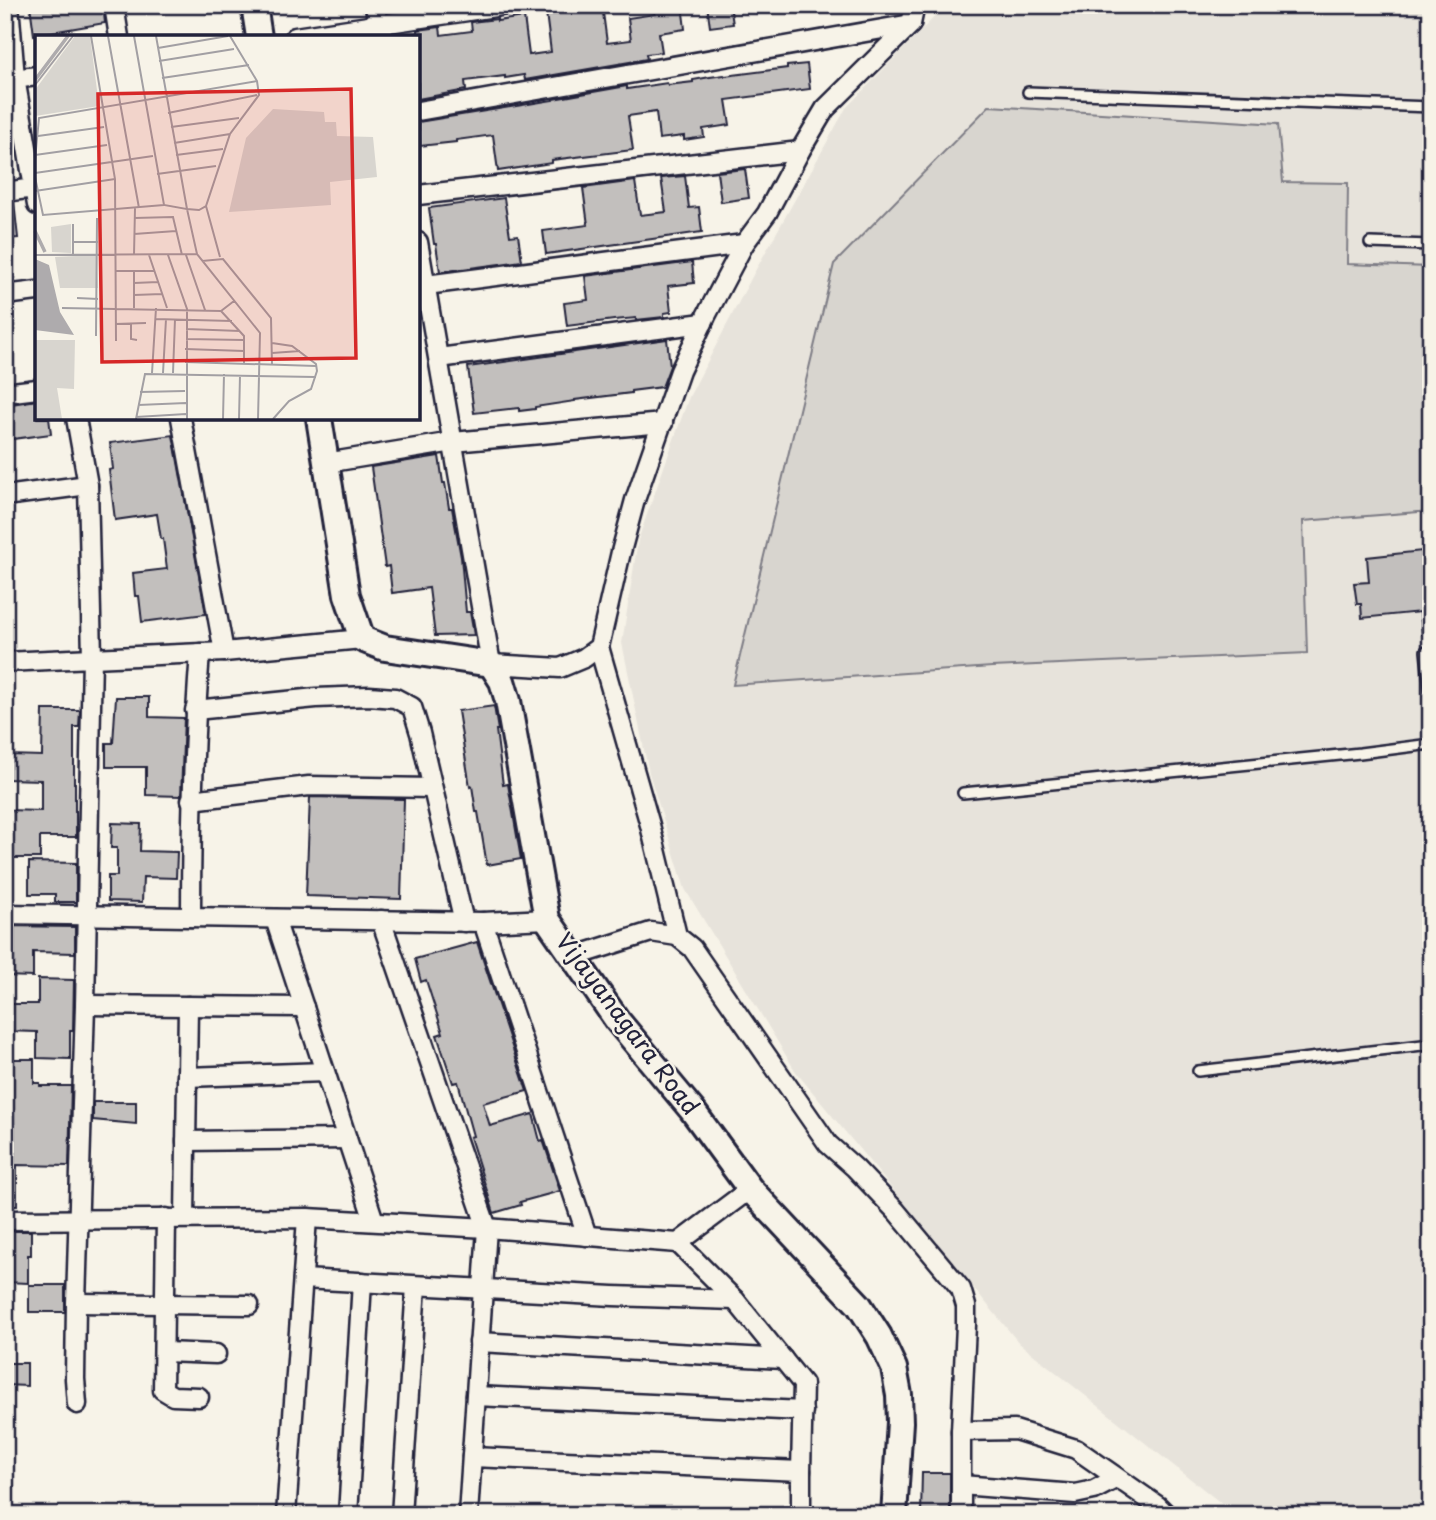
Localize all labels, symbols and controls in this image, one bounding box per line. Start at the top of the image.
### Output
inset map [35,35,420,420]
street label: Vijayanagara Road [548,924,709,1122]

